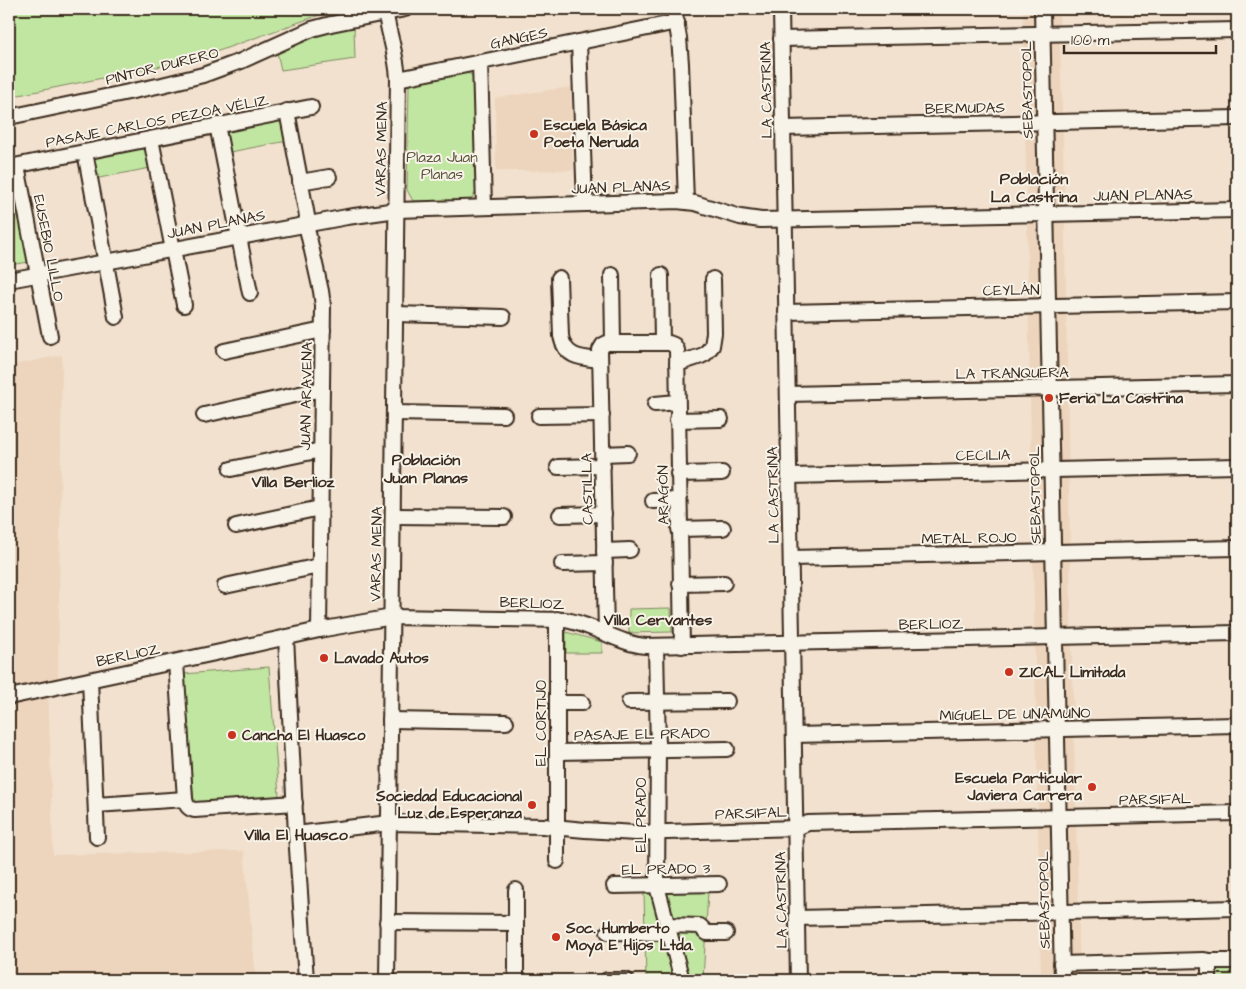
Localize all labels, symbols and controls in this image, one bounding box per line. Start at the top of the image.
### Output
street label: GANGES [488,22,550,55]
scale bar [1064,22,1216,54]
text: 100 m [1071,30,1110,51]
street label: SEBASTOPOL [1016,40,1039,139]
street label: LA CASTRINA [755,41,778,139]
street label: PINTOR DURERO [103,42,221,91]
street label: PASAJE CARLOS PEZOA VÉLIZ [44,90,271,153]
street label: BERMUDAS [925,97,1006,120]
street label: VARAS MENA [370,101,393,197]
place label: Escuela Básica Poeta Neruda [544,115,647,153]
marker: Escuela Básica Poeta Neruda [528,128,540,140]
park label: Plaza Juan Planas [406,147,478,185]
district label: Población La Castrina [991,168,1078,208]
street label: JUAN PLANAS [571,175,672,200]
street label: JUAN PLANAS [1093,184,1193,207]
street label: EUSEBIO LILLO [28,193,69,303]
street label: JUAN PLANAS [165,205,267,244]
street label: CEYLÁN [982,280,1040,301]
street label: JUAN ARAVENA [295,341,318,450]
street label: LA TRANQUERA [955,362,1069,385]
place label: Feria La Castrina [1059,388,1184,409]
marker: Feria La Castrina [1043,392,1055,404]
street label: CECILIA [956,445,1011,466]
street label: SEBASTOPOL [1024,445,1047,544]
street label: LA CASTRINA [762,446,785,544]
district label: Población Juan Planas [383,449,468,489]
street label: CASTILLA [576,452,599,525]
street label: ARAGÓN [652,465,675,525]
district label: Villa Berlioz [251,471,335,493]
street label: VARAS MENA [365,506,388,602]
street label: METAL ROJO [921,527,1017,550]
street label: BERLIOZ [499,592,565,615]
district label: Villa Cervantes [603,609,712,631]
street label: BERLIOZ [898,613,964,636]
street label: BERLIOZ [94,638,162,672]
place label: Lavado Autos [334,648,429,669]
marker: Lavado Autos [318,652,330,664]
place label: ZICAL Limitada [1019,662,1126,683]
marker: ZICAL Limitada [1003,666,1015,678]
street label: EL CORTIJO [531,680,552,766]
street label: MIGUEL DE UNAMUNO [939,703,1091,726]
street label: PASAJE EL PRADO [574,723,710,746]
place label: Cancha El Huasco [242,725,366,746]
marker: Cancha El Huasco [226,729,238,741]
place label: Escuela Particular Javiera Carrera [955,768,1083,806]
street label: EL PRADO [631,778,652,852]
marker: Escuela Particular Javiera Carrera [1086,781,1098,793]
place label: Sociedad Educacional Luz de Esperanza [375,786,523,824]
street label: PARSIFAL [1119,788,1192,811]
marker: Sociedad Educacional Luz de Esperanza [526,799,538,811]
street label: PARSIFAL [715,802,788,825]
district label: Villa El Huasco [243,824,349,846]
street label: SEBASTOPOL [1033,850,1056,949]
street label: LA CASTRINA [770,851,793,949]
street label: EL PRADO 3 [622,858,711,881]
place label: Soc. Humberto Moya E Hijos Ltda. [565,918,693,957]
marker: Soc. Humberto Moya E Hijos Ltda. [550,931,562,943]

